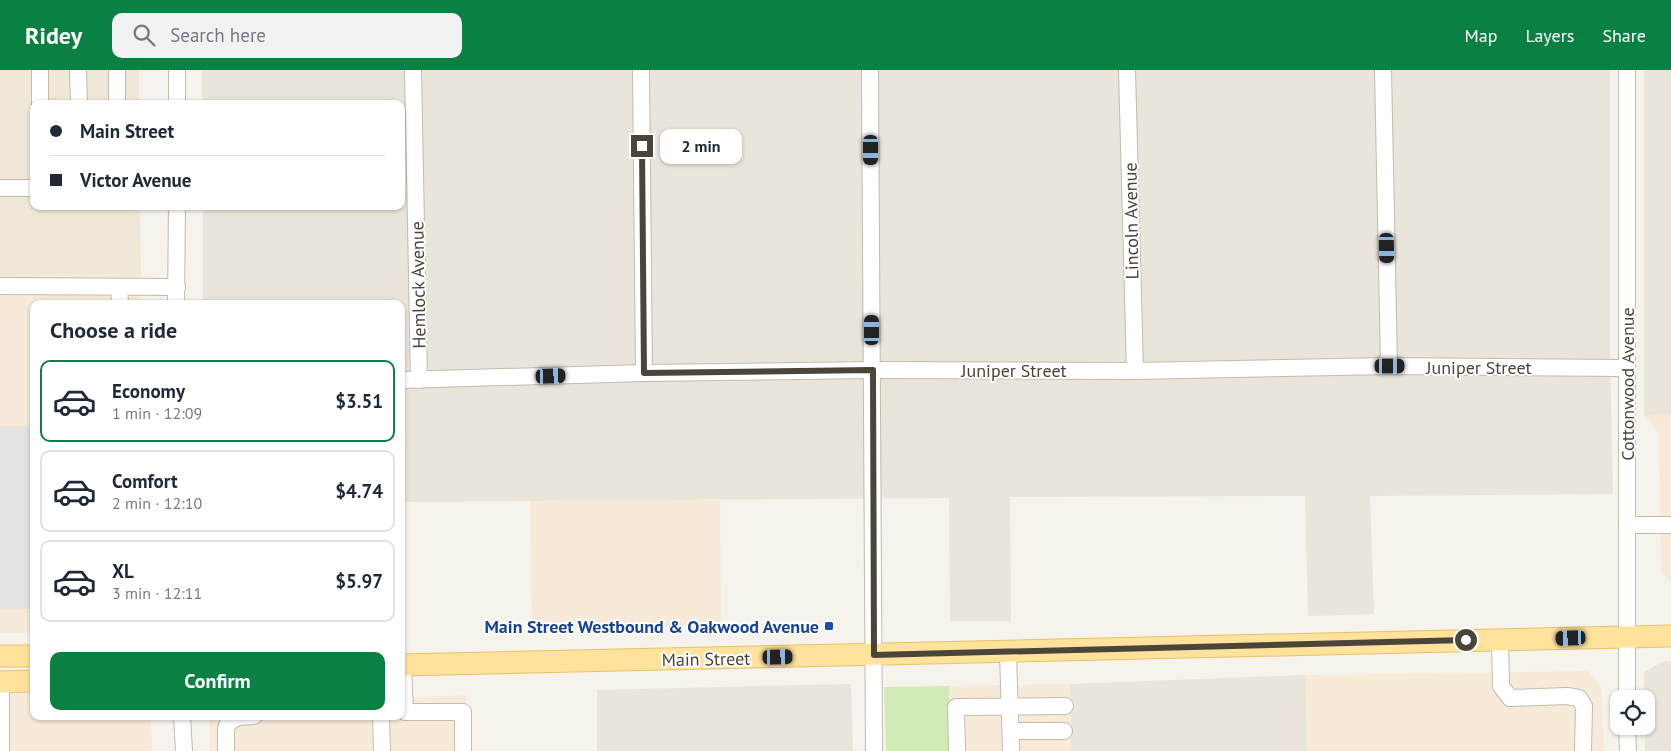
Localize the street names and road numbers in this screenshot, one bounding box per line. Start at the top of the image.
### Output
street label: Lincoln Avenue [1118,162,1144,280]
street label: Hemlock Avenue [405,221,431,349]
street label: Cottonwood Avenue [1616,307,1639,461]
street label: Juniper Street [1425,356,1532,379]
street label: Juniper Street [960,359,1067,382]
street label: Main Street [661,647,751,671]

